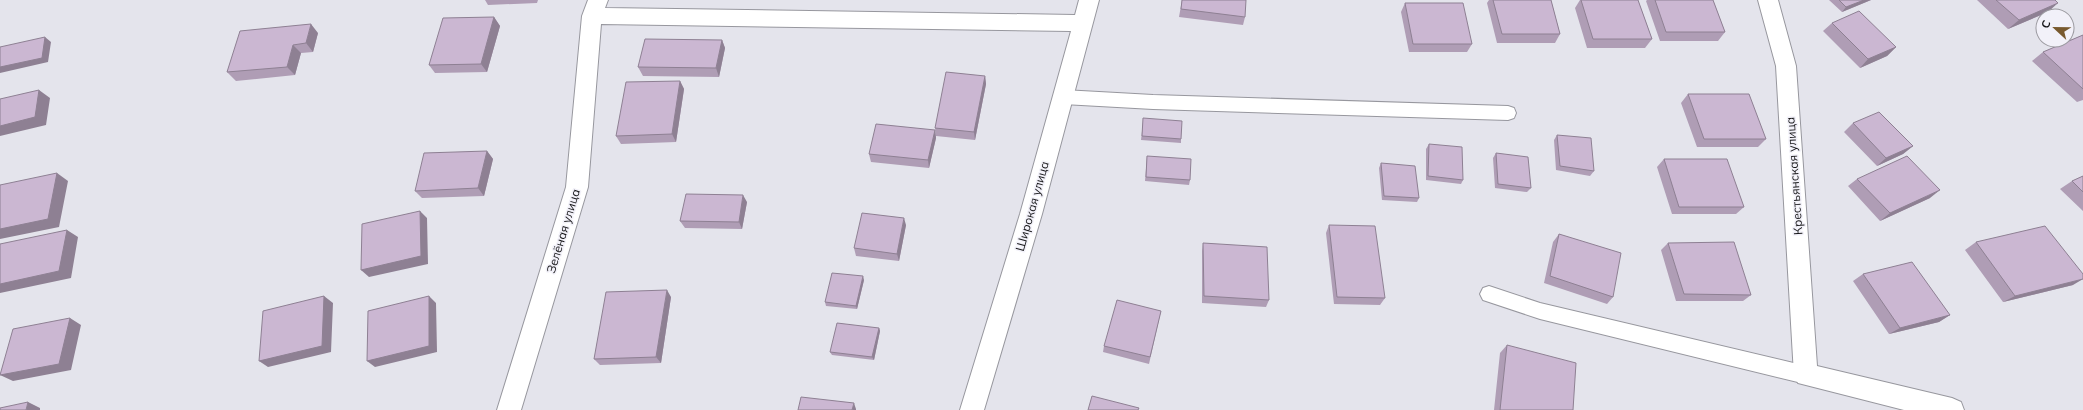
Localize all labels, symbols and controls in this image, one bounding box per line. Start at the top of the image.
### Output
north arrow [2035,8,2075,48]
text: С [2038,18,2054,30]
street label: Крестьянская улица [1782,116,1806,236]
street label: Широкая улица [1012,159,1052,253]
street label: Зелёная улица [543,187,583,275]

